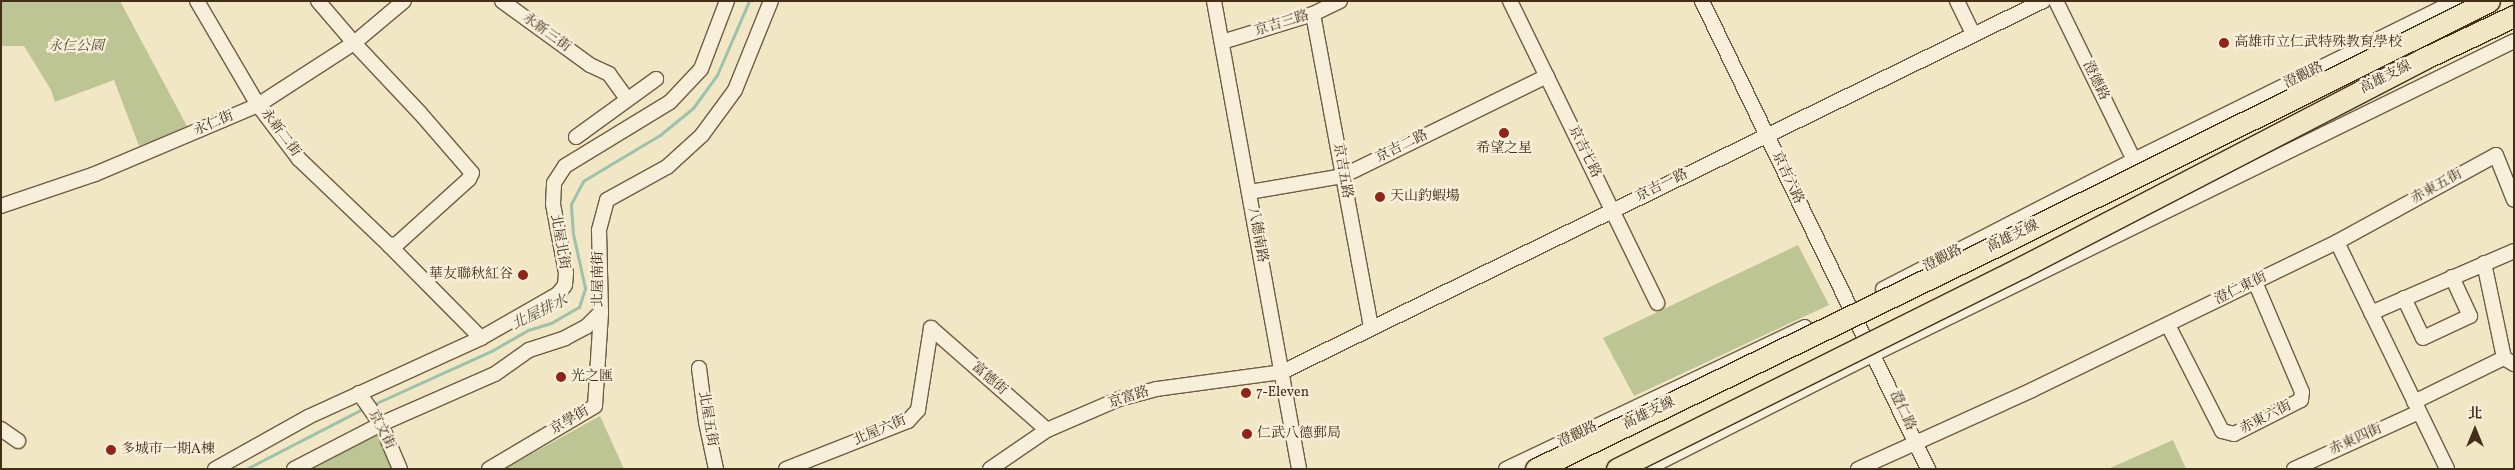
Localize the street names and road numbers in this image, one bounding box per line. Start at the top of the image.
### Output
street label: 京吉三路 [1253,8,1311,40]
street label: 永新三街 [518,10,574,56]
street label: 澄德路 [2078,58,2112,104]
street label: 高雄支線 [2357,58,2415,98]
street label: 澄觀路 [2281,59,2327,93]
street label: 永新二街 [256,106,304,160]
street label: 永仁街 [191,108,237,140]
street label: 京吉七路 [1564,123,1604,181]
street label: 京吉二路 [1373,127,1431,167]
street label: 京吉五路 [1329,142,1355,200]
street label: 京吉六路 [1768,149,1806,207]
street label: 京吉一路 [1633,166,1691,206]
street label: 赤東五街 [2408,166,2466,208]
street label: 八德南路 [1244,206,1270,264]
street label: 北屋北街 [546,213,572,271]
street label: 高雄支線 [1984,217,2042,257]
street label: 澄觀路 [1920,242,1966,276]
street label: 北屋南街 [591,251,607,307]
street label: 澄仁東街 [2212,269,2270,309]
street label: 富德街 [968,359,1010,399]
street label: 京富路 [1106,384,1152,412]
street label: 澄仁路 [1886,388,1918,434]
street label: 北屋五街 [694,390,720,448]
street label: 高雄支線 [1620,394,1678,434]
street label: 赤東六街 [2237,398,2295,438]
street label: 京學街 [548,403,592,439]
street label: 京文街 [364,407,398,453]
street label: 北屋六街 [851,412,909,450]
street label: 澄觀路 [1555,419,1601,451]
street label: 赤東四街 [2327,421,2385,459]

